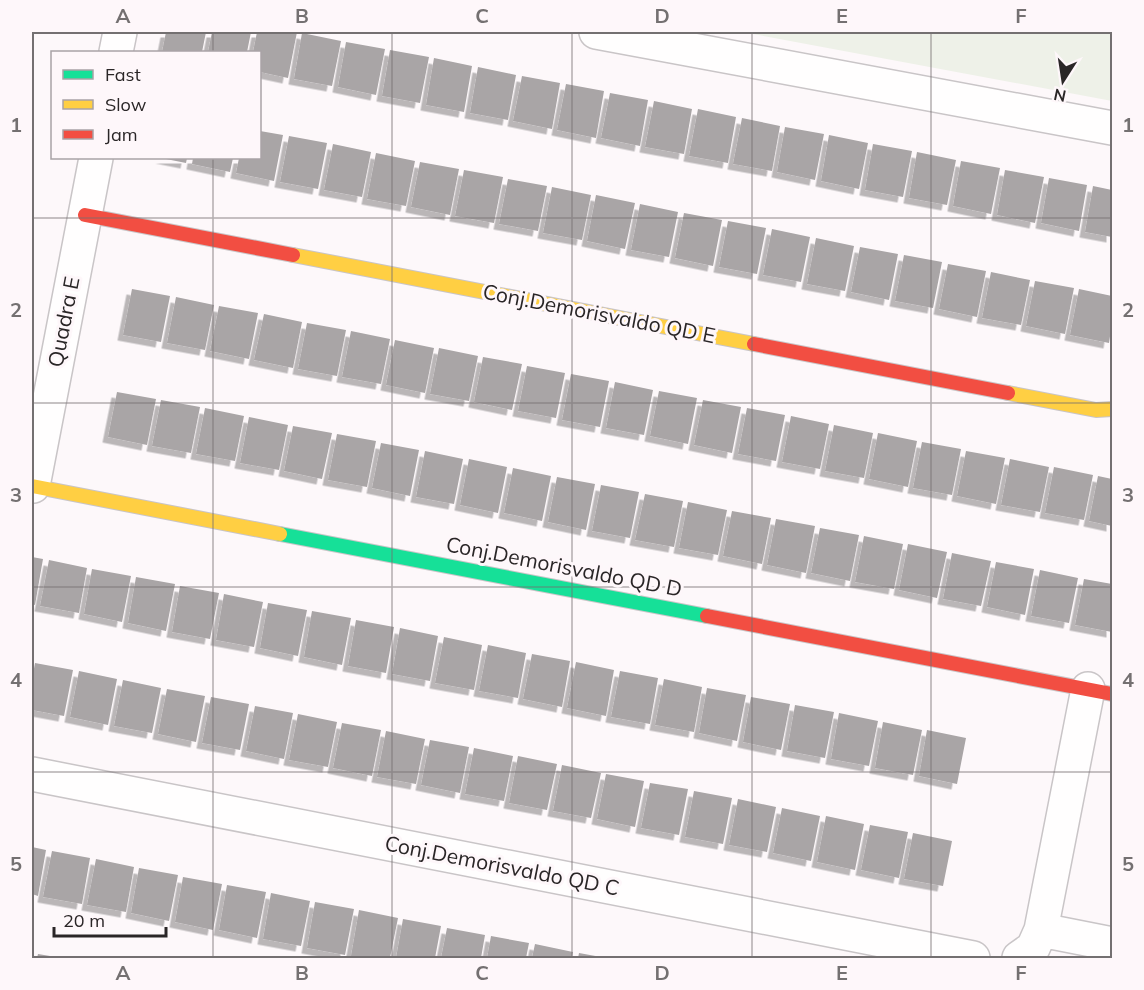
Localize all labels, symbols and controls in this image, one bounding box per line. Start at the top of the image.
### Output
text: A [116,3,131,28]
text: B [295,3,309,28]
text: C [475,3,489,28]
text: D [654,3,670,28]
text: E [836,3,848,28]
text: F [1015,3,1027,28]
legend [51,51,261,159]
north arrow [1033,51,1093,111]
text: Fast [105,63,141,86]
text: N [1052,85,1068,107]
text: Slow [105,93,147,116]
text: 1 [10,112,22,137]
text: 1 [1122,112,1134,137]
text: Jam [105,123,138,146]
street label: Quadra E [42,274,85,369]
street label: Conj.Demorisvaldo QD E [481,278,718,348]
text: 2 [10,297,22,322]
text: 2 [1122,297,1134,322]
text: 3 [10,482,22,507]
text: 3 [1122,482,1134,507]
street label: Conj.Demorisvaldo QD D [444,530,684,602]
text: 4 [10,667,22,692]
text: 4 [1122,667,1134,692]
street label: Conj.Demorisvaldo QD C [383,830,622,901]
text: 5 [10,851,22,876]
text: 5 [1122,851,1134,876]
scale bar [54,900,166,938]
text: 20 m [63,909,105,932]
text: A [116,960,131,985]
text: B [295,960,309,985]
text: C [475,960,489,985]
text: D [654,960,670,985]
text: E [836,960,848,985]
text: F [1015,960,1027,985]

